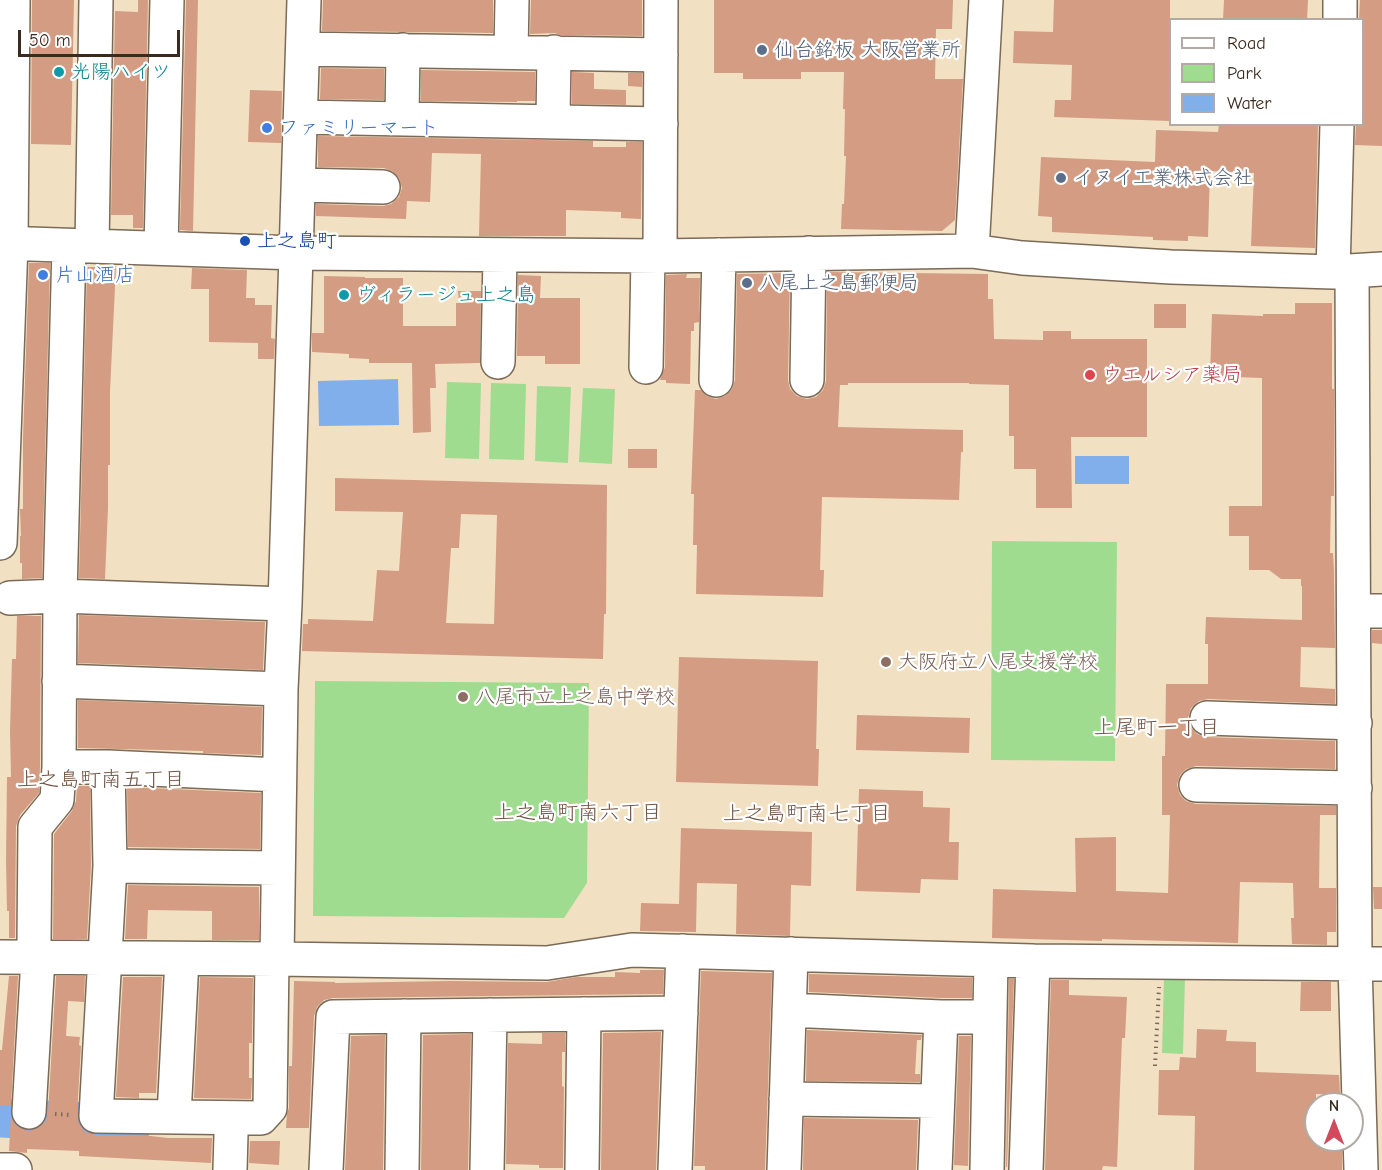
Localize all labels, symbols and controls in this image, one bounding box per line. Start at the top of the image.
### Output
scale bar [21,18,183,56]
legend [1169,18,1364,126]
text: 50 m [29,30,71,51]
text: Road [1227,33,1266,54]
place label: 仙台銘板 大阪営業所 [774,38,961,62]
marker: 仙台銘板 大阪営業所 [755,43,769,57]
place label: 光陽ハイツ [71,60,171,84]
text: Park [1227,63,1261,84]
marker: 光陽ハイツ [52,65,66,79]
text: Water [1227,93,1271,114]
place label: ファミリーマート [279,116,439,140]
marker: ファミリーマート [260,121,274,135]
place label: イヌイ工業株式会社 [1073,166,1253,190]
marker: イヌイ工業株式会社 [1054,171,1068,185]
place label: 上之島町 [257,229,337,253]
marker: 上之島町 [238,234,252,248]
place label: 片山酒店 [55,263,135,287]
marker: 片山酒店 [36,268,50,282]
place label: 八尾上之島郵便局 [759,271,919,295]
marker: 八尾上之島郵便局 [740,276,754,290]
place label: ヴィラージュ上之島 [356,283,536,307]
marker: ヴィラージュ上之島 [337,288,351,302]
place label: ウエルシア薬局 [1102,363,1242,387]
marker: ウエルシア薬局 [1083,368,1097,382]
place label: 大阪府立八尾支援学校 [898,650,1098,674]
marker: 大阪府立八尾支援学校 [879,655,893,669]
place label: 八尾市立上之島中学校 [475,685,675,709]
marker: 八尾市立上之島中学校 [456,690,470,704]
district label: 上尾町一丁目 [1094,715,1220,741]
district label: 上之島町南五丁目 [17,767,185,793]
district label: 上之島町南六丁目 [494,800,662,826]
district label: 上之島町南七丁目 [723,801,891,827]
north arrow [1304,1092,1364,1152]
text: N [1329,1097,1339,1115]

